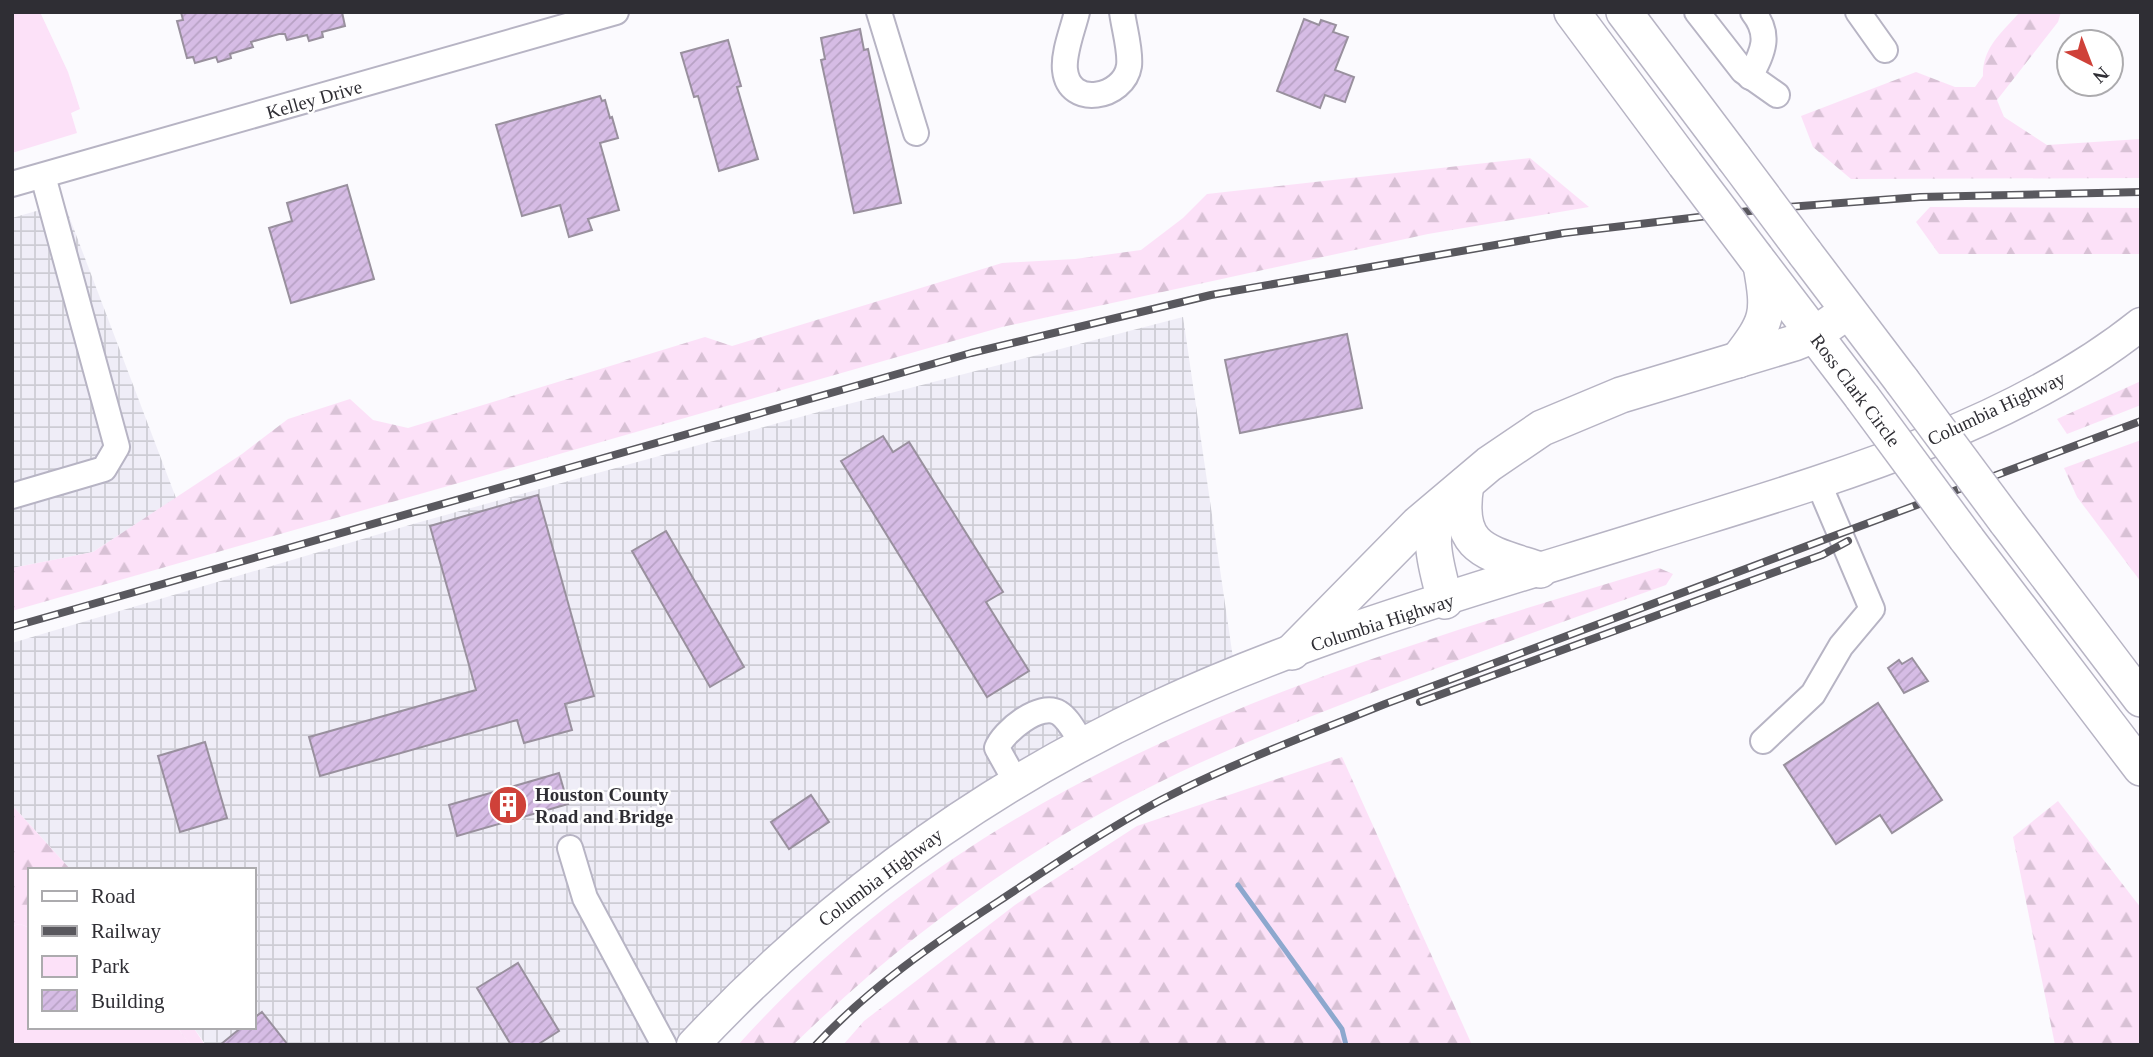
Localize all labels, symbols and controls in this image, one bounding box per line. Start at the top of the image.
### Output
north arrow [2055,28,2125,98]
text: N [2089,63,2113,88]
street label: Kelley Drive [264,76,364,123]
street label: Ross Clark Circle [1807,330,1905,451]
street label: Columbia Highway [1924,367,2069,450]
street label: Columbia Highway [1308,589,1457,656]
building icon: Houston County Road and Bridge [487,784,529,826]
place label: Houston County Road and Bridge [535,784,673,827]
street label: Columbia Highway [814,824,947,931]
legend [28,868,256,1029]
text: Road [91,884,136,908]
text: Railway [91,919,161,943]
text: Park [91,954,130,978]
text: Building [91,989,165,1013]

